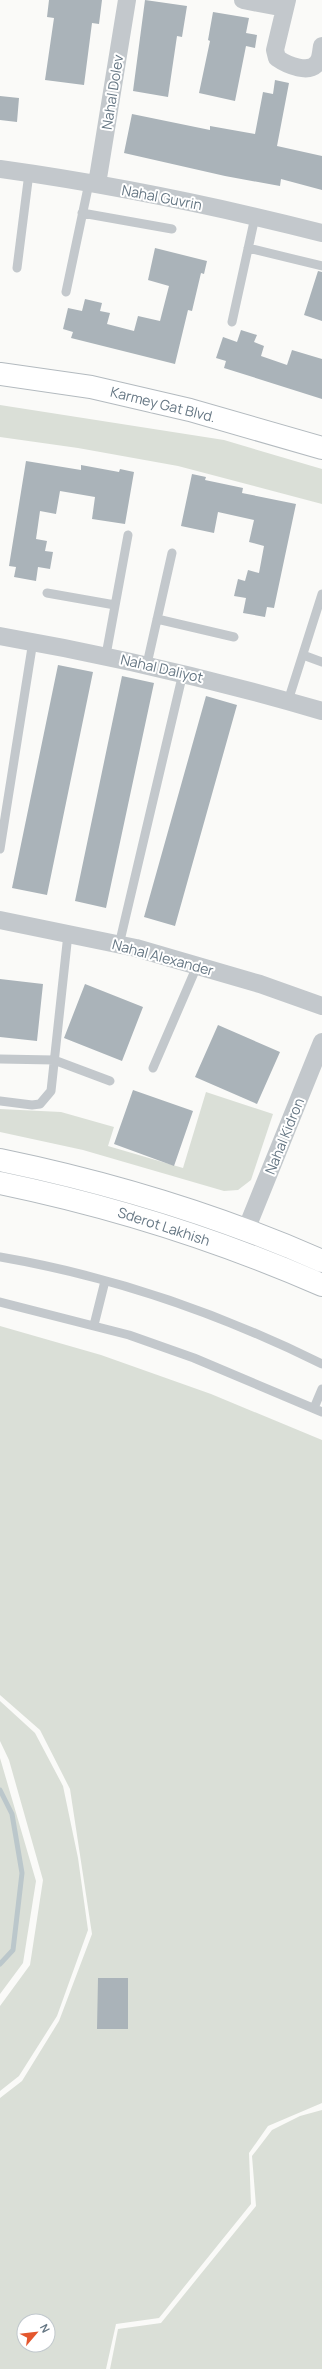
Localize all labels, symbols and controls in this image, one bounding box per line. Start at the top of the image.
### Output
street label: Nahal Dolev [97,53,127,131]
street label: Nahal Guvrin [120,180,204,214]
street label: Karmey Gat Blvd. [108,382,218,426]
street label: Nahal Daliyot [119,649,206,687]
street label: Nahal Alexander [110,934,216,980]
street label: Nahal Kidron [260,1095,308,1177]
street label: Sderot Lakhish [115,1202,213,1250]
north arrow [16,2313,56,2353]
text: N [37,2321,54,2335]

